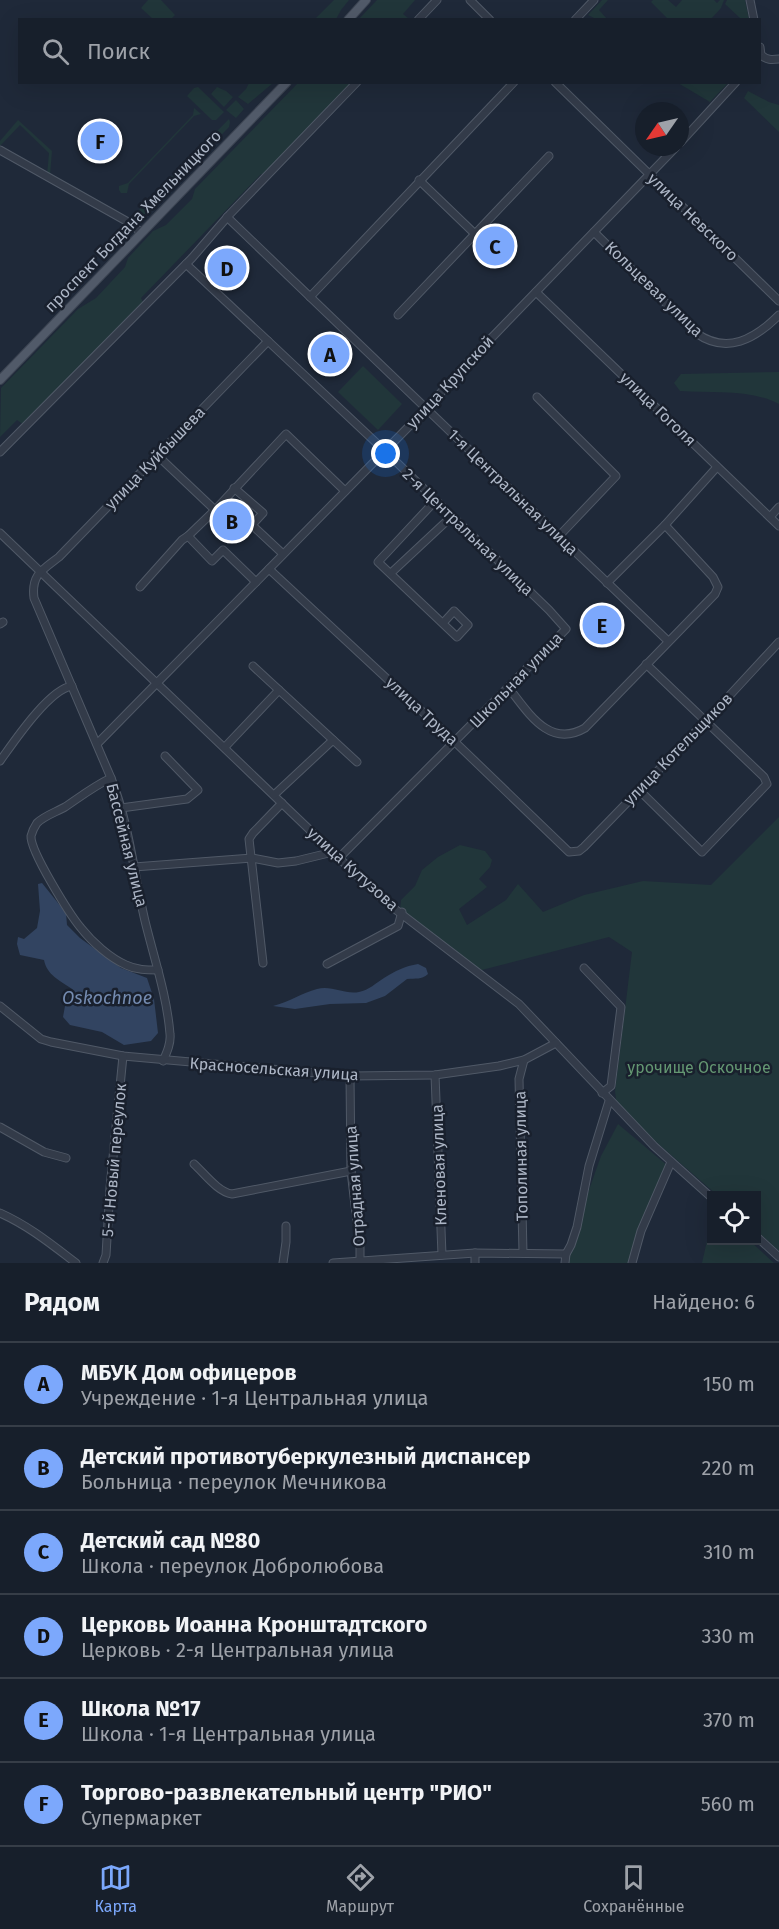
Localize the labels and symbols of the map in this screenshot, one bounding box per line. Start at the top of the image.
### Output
north arrow [635,102,689,156]
pin: F [80,118,120,164]
street label: проспект Богдана Хмельницкого [41,126,225,316]
street label: улица Невского [644,169,742,265]
pin: C [476,224,514,268]
street label: Кольцевая улица [601,237,707,341]
pin: D [208,246,246,290]
pin: A [310,332,350,376]
street label: улица Крупской [402,332,498,432]
street label: улица Гоголя [616,368,700,450]
street label: улица Куйбышева [101,403,209,513]
street label: 1-я Центральная улица [444,425,582,559]
your location [371,439,400,468]
street label: 2-я Центральная улица [399,465,537,599]
pin: B [212,498,252,544]
pin: E [582,602,622,648]
street label: Школьная улица [466,628,566,732]
street label: улица Труда [382,673,462,749]
street label: улица Котельщиков [620,689,736,809]
street label: Бассейная улица [102,781,152,909]
street label: улица Кутузова [304,823,402,915]
water label: Oskochnoe [62,987,152,1009]
street label: Красносельская улица [189,1054,359,1084]
park label: урочище Оскочное [627,1058,771,1077]
street label: 5-й Новый переулок [98,1082,130,1238]
street label: Тополиная улица [510,1091,532,1221]
street label: Кленовая улица [427,1104,451,1226]
street label: Отрадная улица [341,1125,369,1247]

